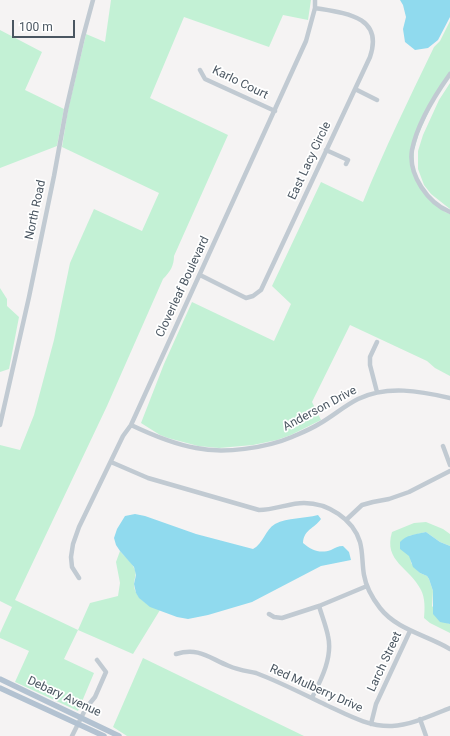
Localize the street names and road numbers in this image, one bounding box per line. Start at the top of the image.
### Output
street label: Karlo Court [210,63,270,103]
street label: East Lacy Circle [286,120,334,202]
street label: North Road [23,179,49,241]
street label: Cloverleaf Boulevard [153,234,213,340]
street label: Anderson Drive [281,384,359,434]
street label: Larch Street [365,630,405,694]
street label: Red Mulberry Drive [267,662,365,716]
street label: Debary Avenue [25,674,103,720]

